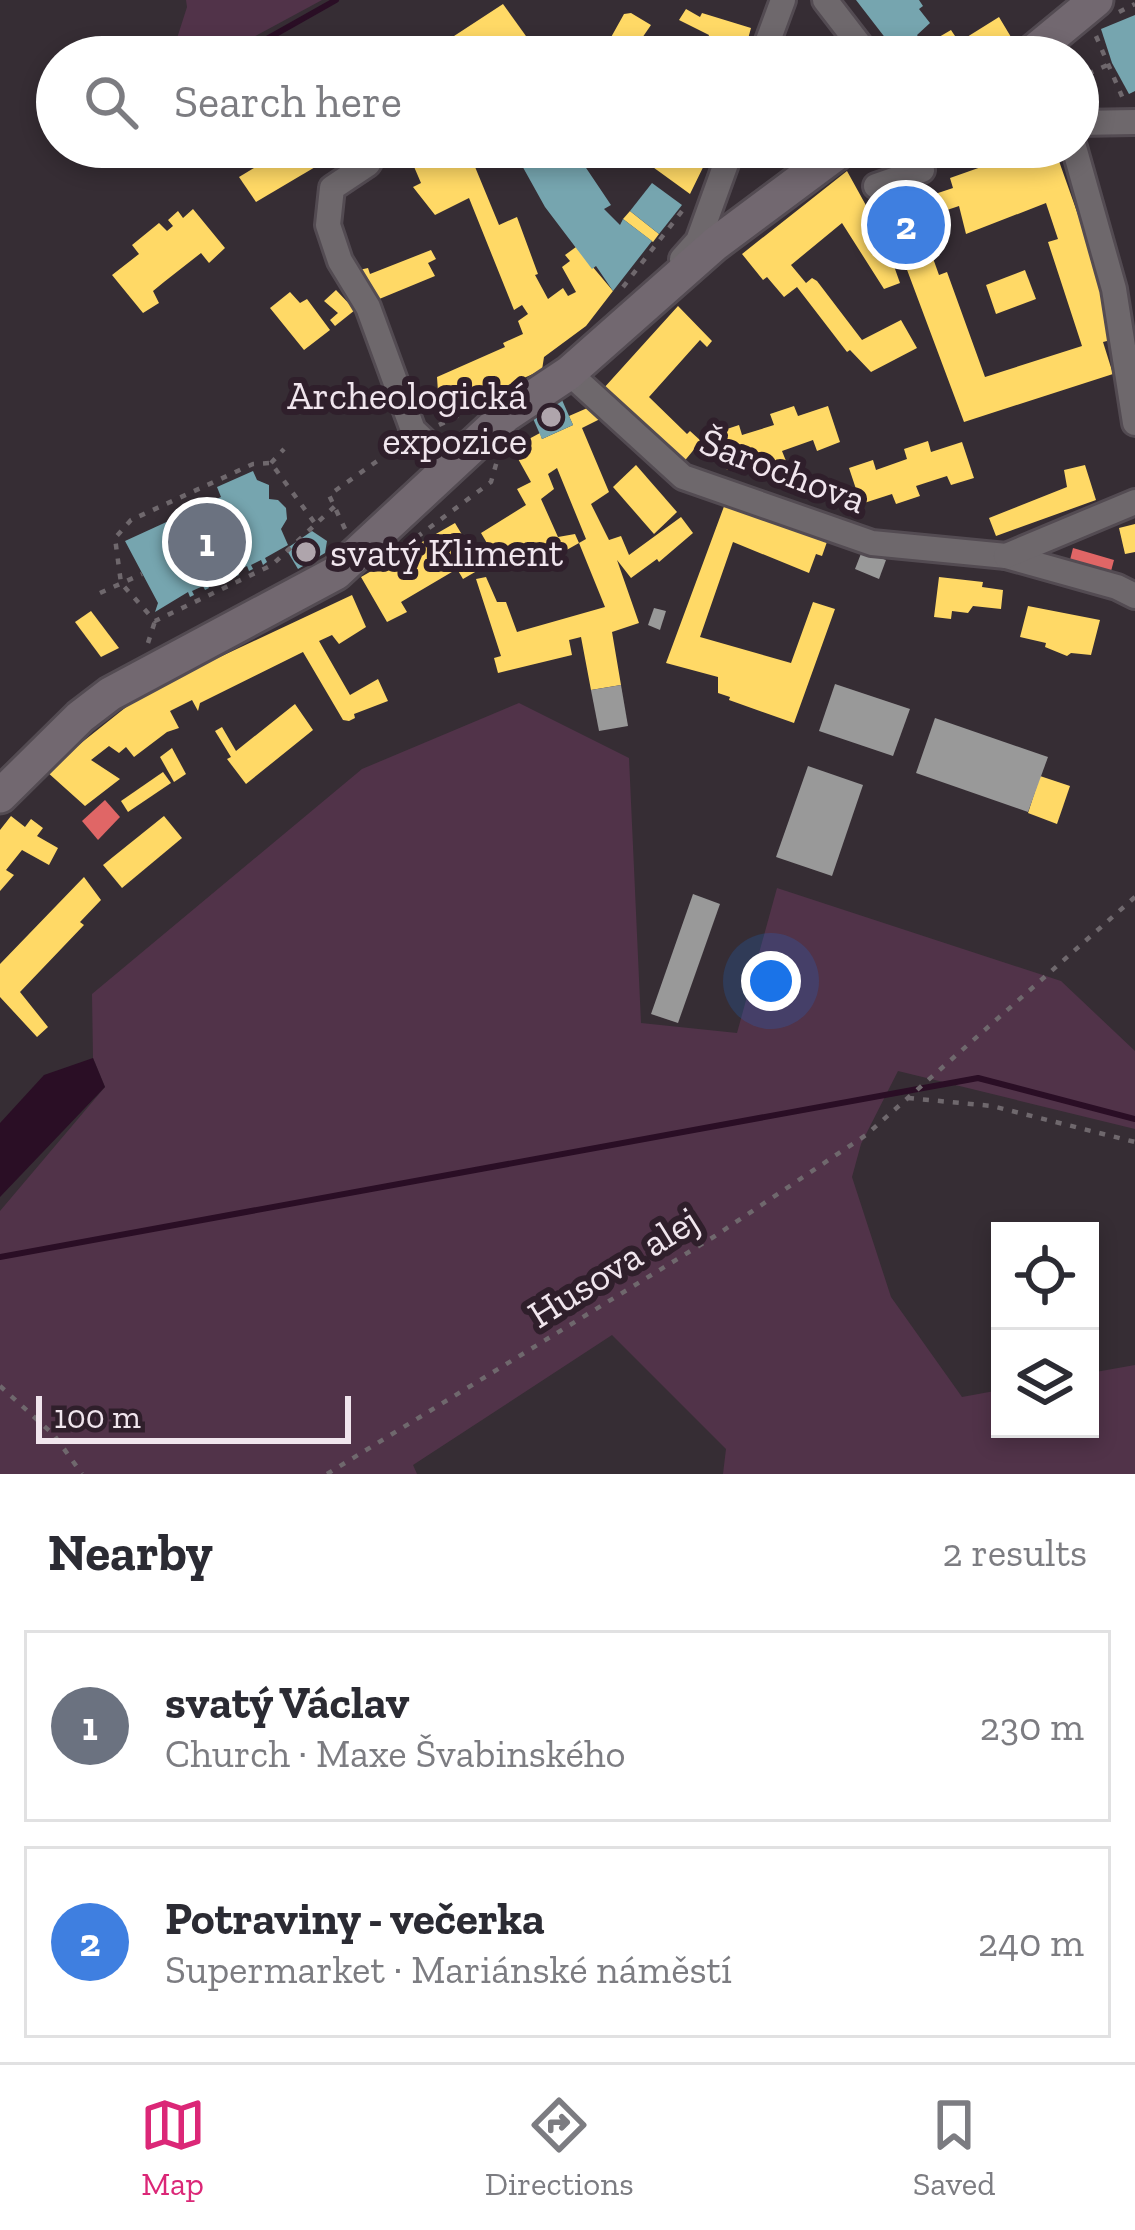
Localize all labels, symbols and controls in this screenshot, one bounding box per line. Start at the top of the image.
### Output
search box [36,36,1099,168]
icon: search [78,69,144,135]
text: Search here [174,75,402,129]
pin: 2 [867,180,945,270]
place label: Archeologická expozice [287,372,527,464]
marker: Archeologická expozice [538,404,564,430]
street label: Šarochova [693,417,873,523]
pin: 1 [168,497,246,587]
place label: svatý Kliment [330,529,564,576]
marker: svatý Kliment [293,539,319,565]
your location [741,951,801,1011]
street label: Husova alej [519,1196,707,1338]
map controls [991,1222,1099,1438]
button: locate [991,1222,1099,1330]
button: layers [991,1330,1099,1438]
scale bar [36,1390,351,1443]
text: 100 m [54,1397,141,1436]
text: Nearby [48,1522,213,1583]
text: 2 results [942,1529,1087,1576]
text: svatý Václav [165,1676,409,1730]
text: 1 [82,1703,98,1750]
text: 230 m [980,1703,1084,1750]
text: Church · Maxe Švabinského [165,1730,626,1777]
text: Potraviny - večerka [165,1892,545,1946]
text: 2 [80,1919,100,1966]
text: 240 m [978,1919,1084,1966]
text: Supermarket · Mariánské náměstí [165,1946,732,1993]
tab: Map [140,2092,206,2203]
tab: Directions [485,2092,634,2203]
tab: Saved [913,2092,995,2203]

